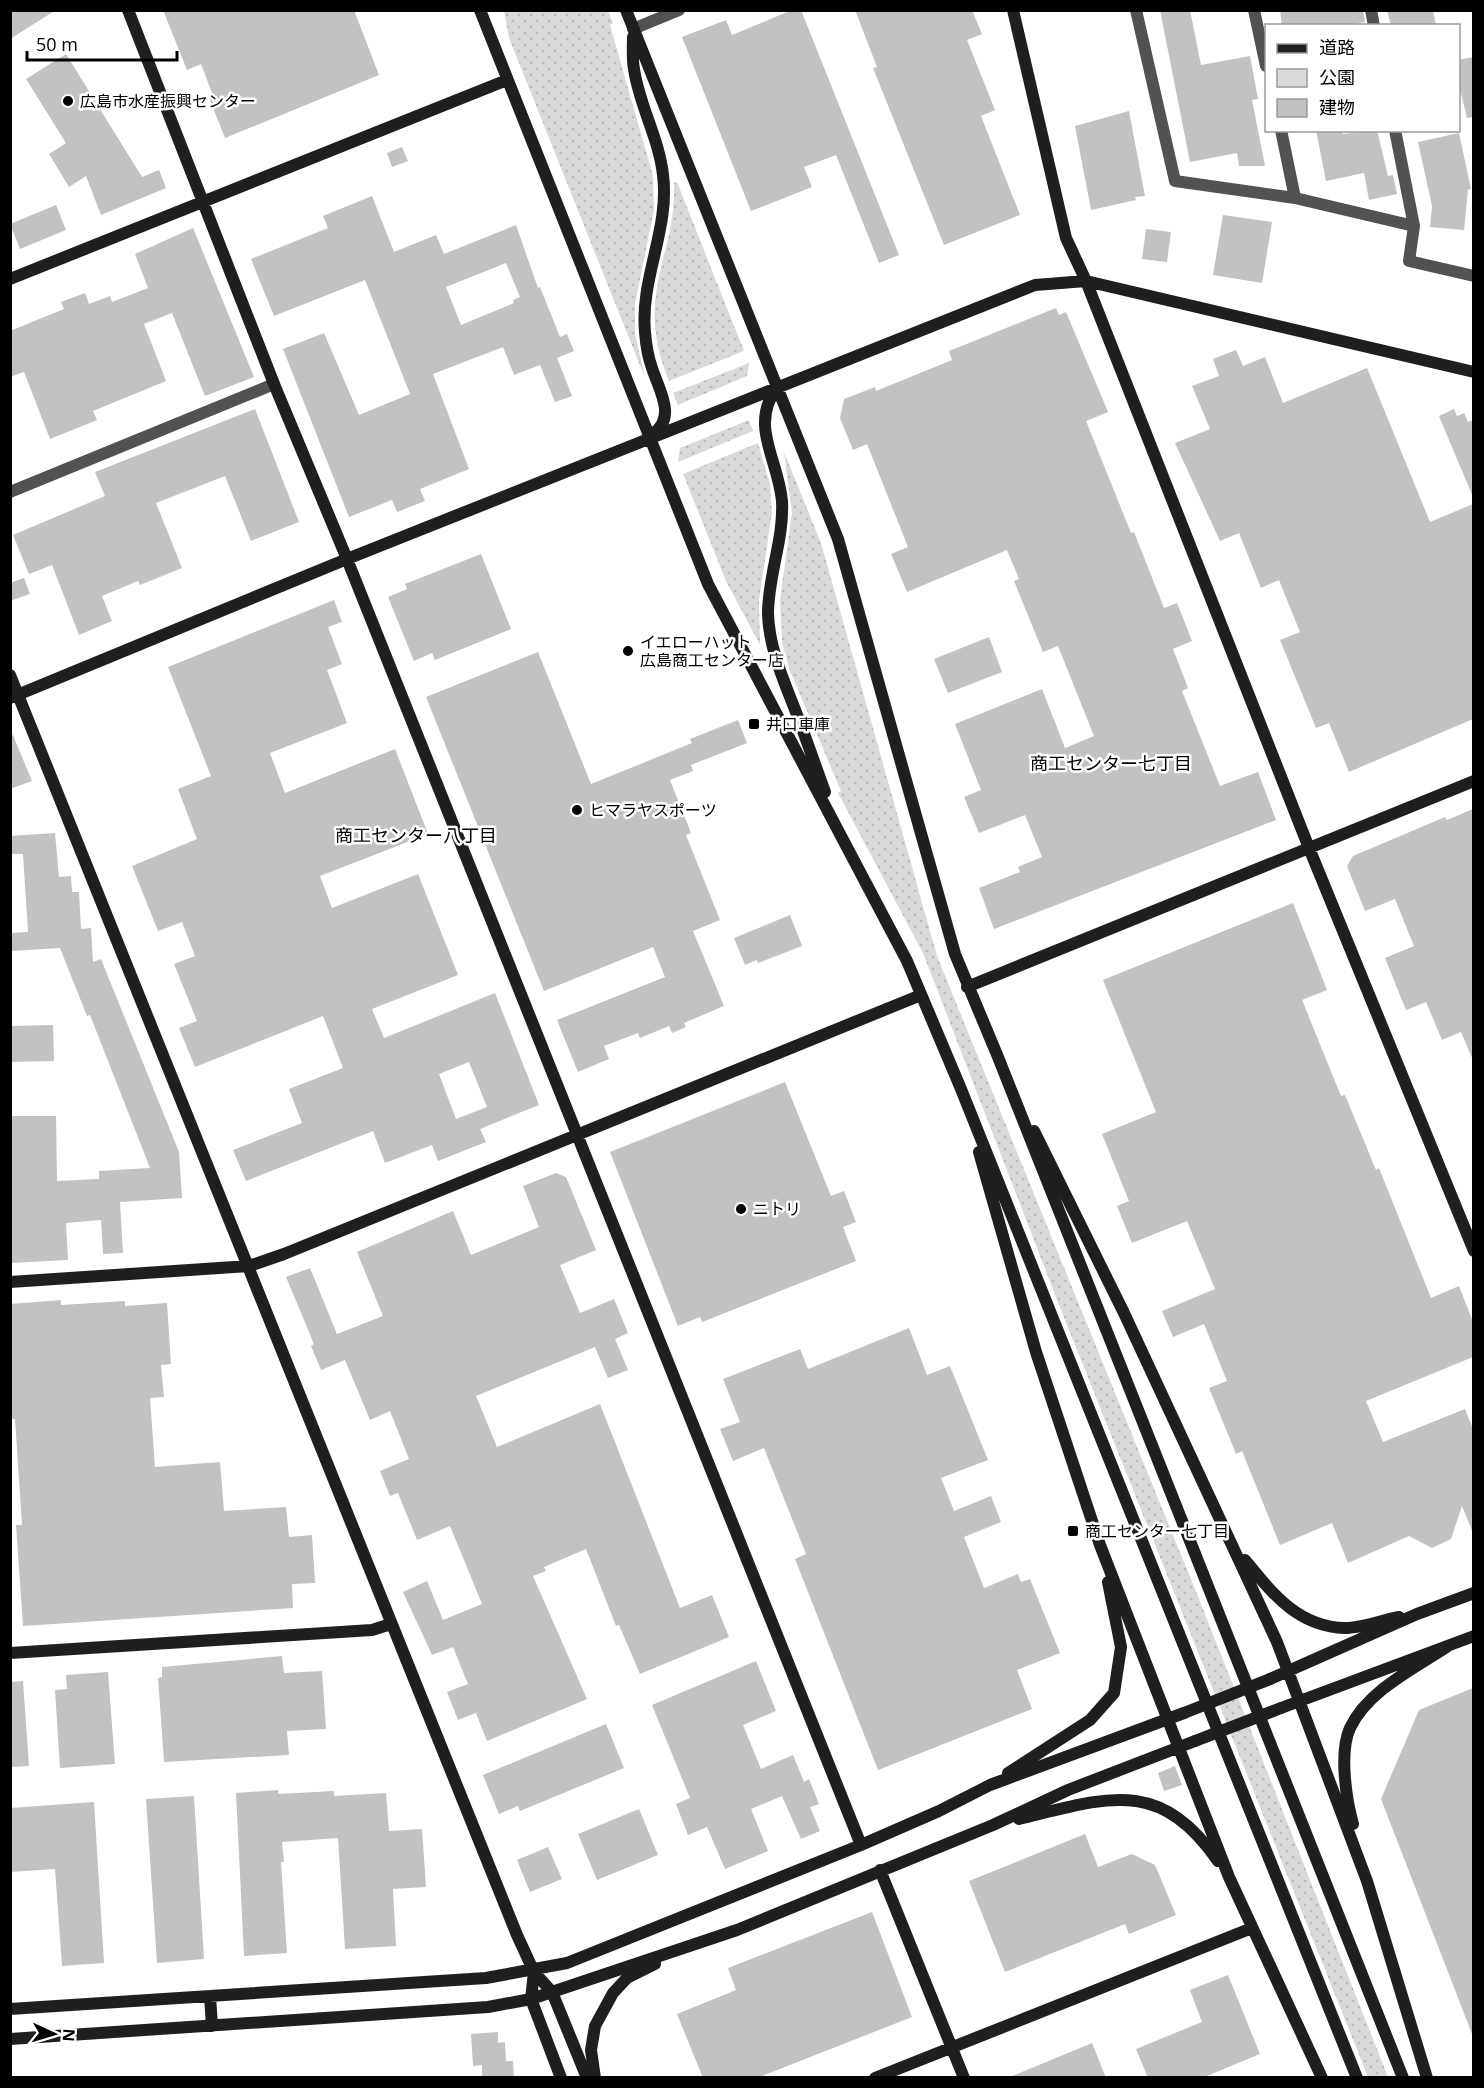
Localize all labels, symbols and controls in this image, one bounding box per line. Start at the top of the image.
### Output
scale bar [27,24,177,62]
legend [1265,24,1460,132]
text: 50 m [36,32,78,56]
text: 道路 [1319,35,1355,59]
text: 公園 [1319,65,1355,89]
place label: 広島市水産振興センター [80,90,256,112]
marker: 広島市水産振興センター [61,94,75,108]
text: 建物 [1319,95,1355,119]
place label: イエローハット 広島商工センター店 [640,631,784,671]
marker: イエローハット 広島商工センター店 [621,644,635,658]
place label: 井口車庫 [766,713,830,735]
marker: 井口車庫 [747,717,761,731]
district label: 商工センター七丁目 [1030,751,1192,775]
place label: ヒマラヤスポーツ [589,799,717,821]
marker: ヒマラヤスポーツ [570,803,584,817]
district label: 商工センター八丁目 [335,823,497,847]
place label: ニトリ [753,1198,801,1220]
marker: ニトリ [734,1202,748,1216]
place label: 商工センター七丁目 [1085,1520,1229,1542]
marker: 商工センター七丁目 [1066,1524,1080,1538]
north arrow [24,2004,84,2064]
text: N [58,2028,80,2042]

